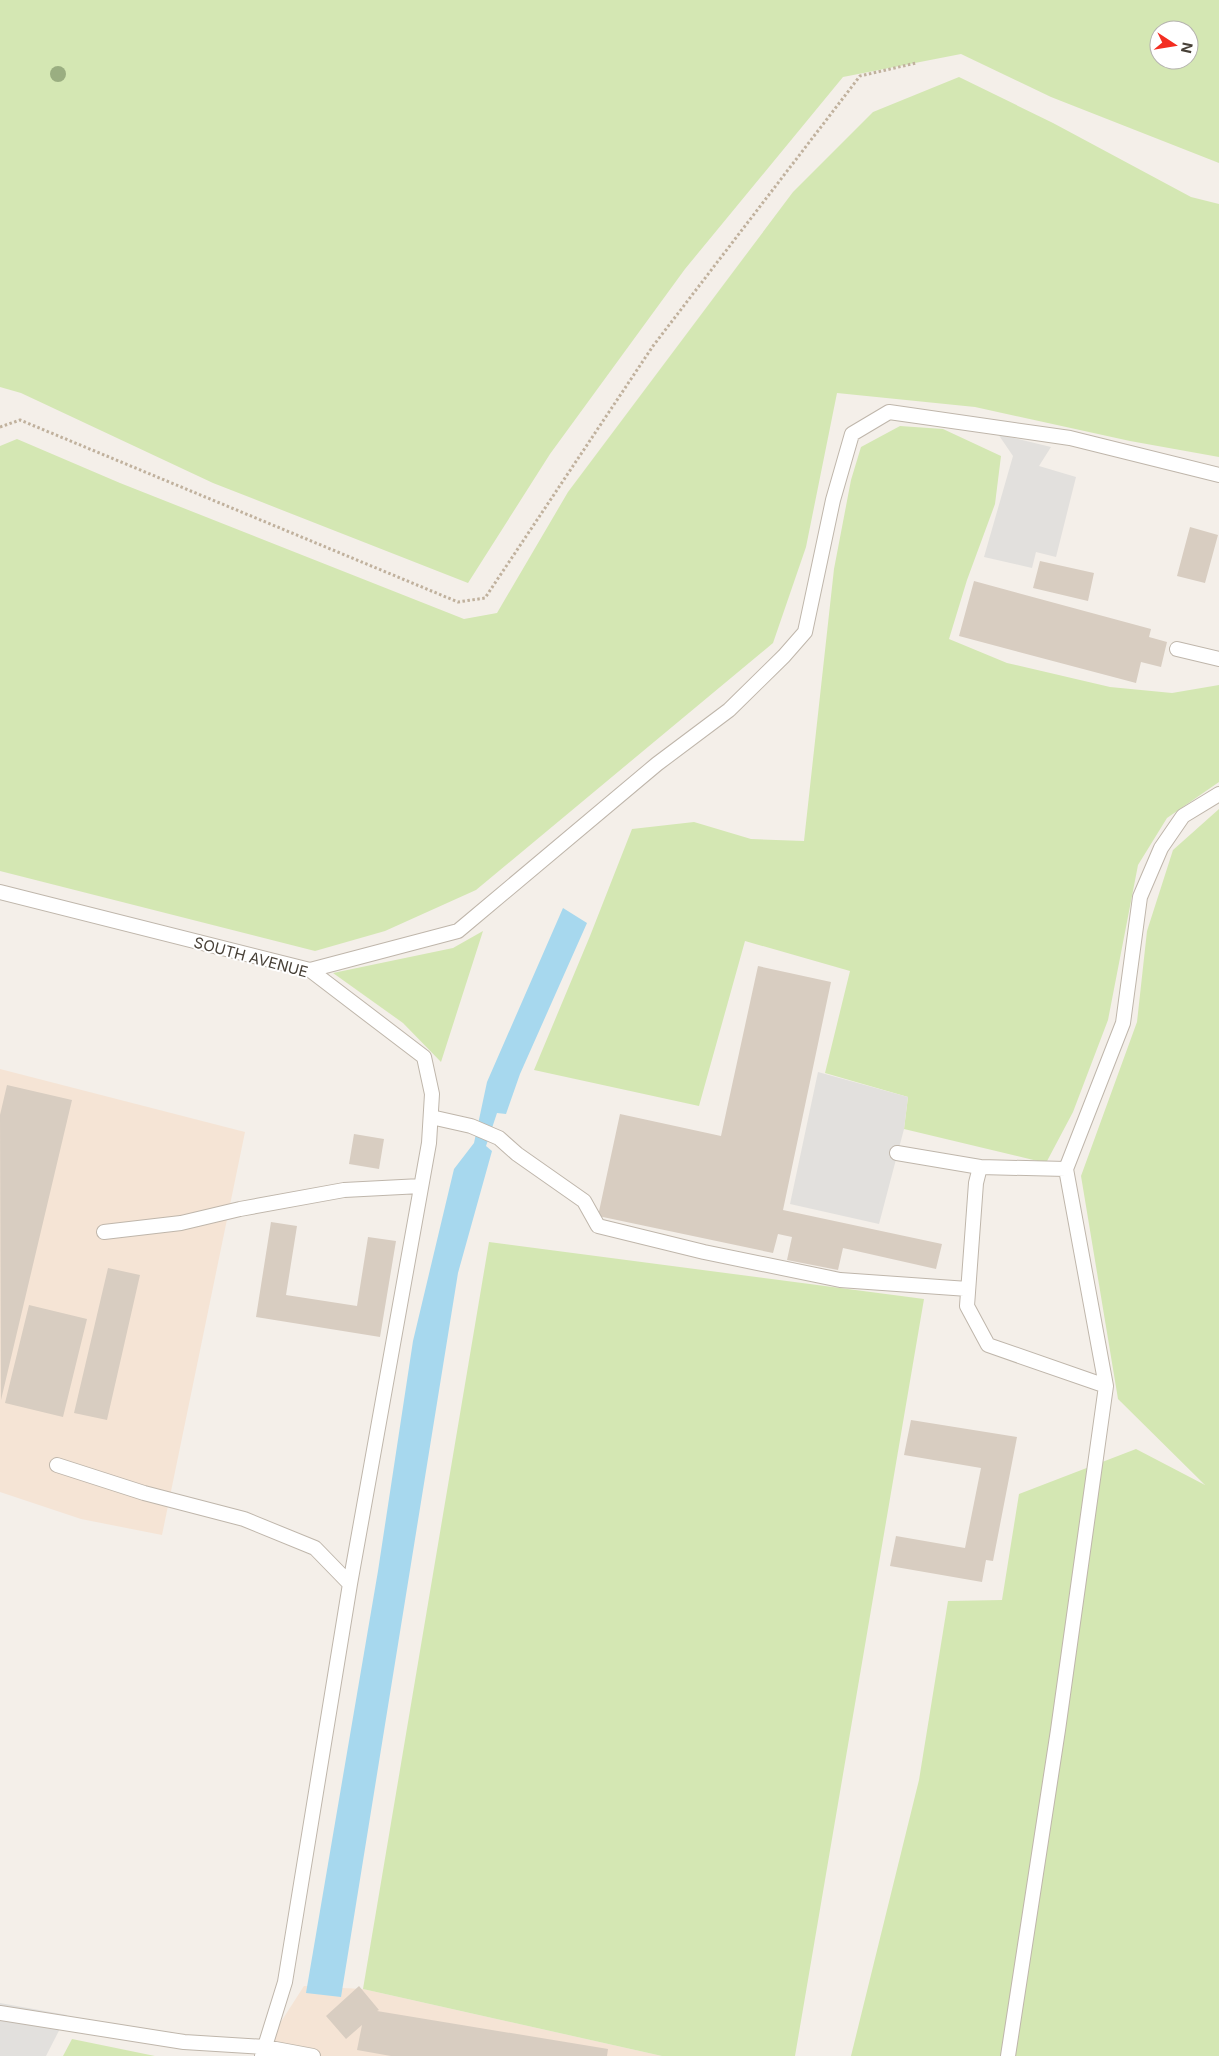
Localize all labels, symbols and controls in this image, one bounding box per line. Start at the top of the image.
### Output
north arrow [1149,20,1199,70]
text: N [1178,41,1197,55]
street label: SOUTH AVENUE [192,933,310,981]

